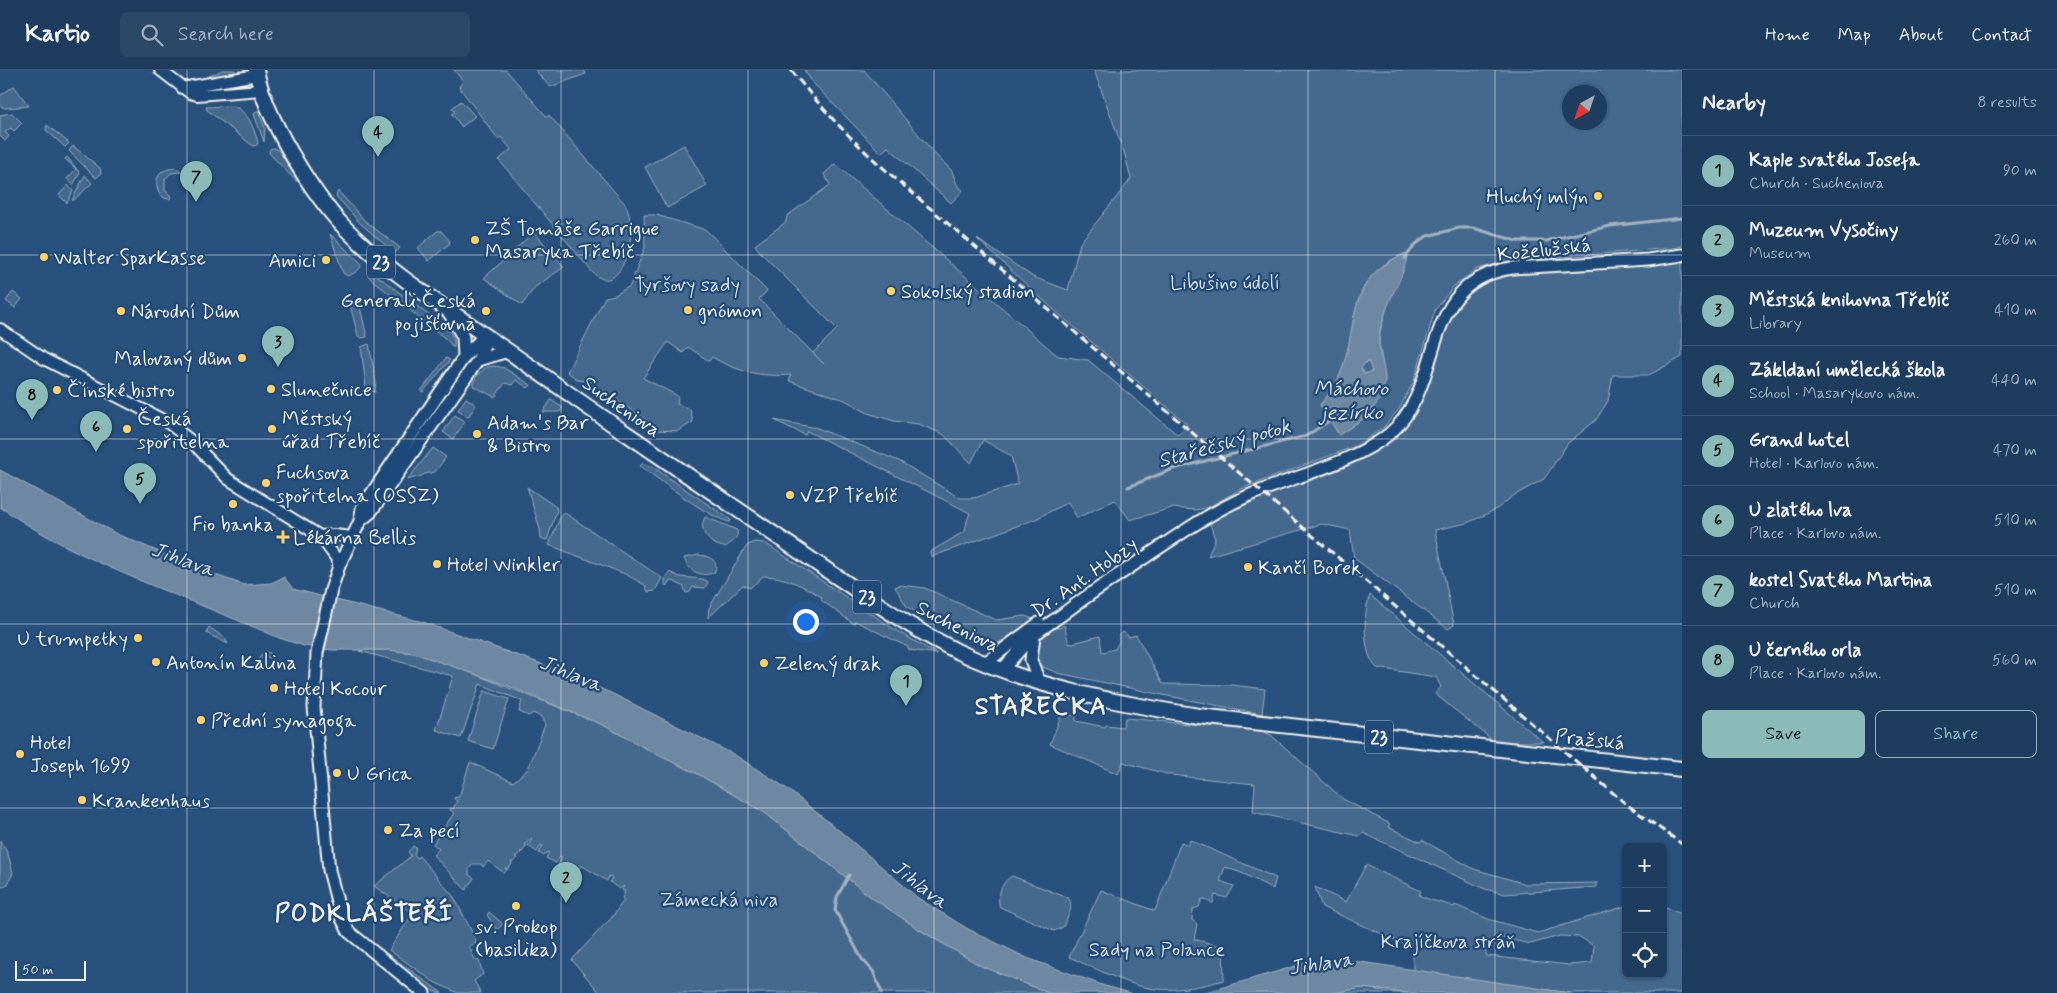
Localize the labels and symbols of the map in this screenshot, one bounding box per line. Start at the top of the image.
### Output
north arrow [1562,85,1607,130]
pin: 4 [362,116,394,157]
pin: 7 [180,161,212,202]
place label: Hluchý mlýn [1486,184,1588,211]
marker: Hluchý mlýn [1592,190,1604,202]
place label: ZŠ Tomáše Garrigue Masaryka Třebíč [485,216,659,266]
street label: Koželužská [1496,232,1592,269]
marker: ZŠ Tomáše Garrigue Masaryka Třebíč [469,234,481,246]
place label: Walter SparKasse [54,245,206,272]
road number: 23 [367,246,395,278]
place label: Amici [269,248,316,275]
marker: Walter SparKasse [38,251,50,263]
marker: Amici [320,254,332,266]
park label: Libušino údolí [1170,270,1280,297]
park label: Tyršovy sady [634,272,740,299]
place label: Sokolský stadion [901,279,1035,306]
marker: Sokolský stadion [885,285,897,297]
place label: Generali Česká pojišťovna [340,288,476,338]
place label: gnómon [698,298,762,325]
place label: Národní Dům [131,299,240,326]
marker: gnómon [682,304,694,316]
marker: Národní Dům [115,305,127,317]
marker: Generali Česká pojišťovna [480,305,492,317]
pin: 3 [262,326,294,367]
place label: Malovaný dům [114,346,232,373]
marker: Malovaný dům [236,352,248,364]
street label: Sucheniova [576,370,666,444]
water label: Máchovo jezírko [1314,375,1389,427]
place label: Slunečnice [281,377,372,404]
place label: Čínské bistro [67,378,175,405]
pin: 8 [16,379,48,420]
marker: Slunečnice [265,383,277,395]
marker: Čínské bistro [51,384,63,396]
place label: Česká spořitelna [137,406,230,456]
place label: Městský úřad Třebíč [282,406,380,456]
place label: Adam's Bar & Bistro [487,410,589,460]
pin: 6 [80,411,112,452]
water label: Stařečský potok [1155,413,1294,475]
marker: Česká spořitelna [121,423,133,435]
marker: Městský úřad Třebíč [266,423,278,435]
marker: Adam's Bar & Bistro [471,428,483,440]
place label: Fuchsova spořitelna (OSSZ) [276,460,439,510]
pin: 5 [124,463,156,504]
marker: Fuchsova spořitelna (OSSZ) [260,477,272,489]
place label: VZP Třebíč [800,483,898,510]
marker: VZP Třebíč [784,489,796,501]
marker: Fio banka [227,498,239,510]
place label: Fio banka [192,512,274,539]
place label: Lékárna Bellis [293,525,417,552]
marker: Lékárna Bellis [277,531,289,543]
street label: Dr. Ant. Hobzy [1026,531,1144,625]
water label: Jihlava [147,536,219,585]
place label: Hotel Winkler [447,552,561,579]
place label: Kančí Borek [1258,555,1361,582]
marker: Hotel Winkler [431,558,443,570]
marker: Kančí Borek [1242,561,1254,573]
road number: 23 [853,581,881,614]
street label: Sucheniova [911,595,1004,660]
your location [793,609,819,635]
place label: U trumpetky [17,626,128,653]
marker: U trumpetky [132,632,144,644]
water label: Jihlava [535,649,607,700]
place label: Antonín Kalina [166,650,297,677]
place label: Zelený drak [774,651,881,678]
marker: Antonín Kalina [150,656,162,668]
marker: Zelený drak [758,657,770,669]
pin: 1 [890,665,922,706]
place label: Hotel Kocour [284,676,387,703]
marker: Hotel Kocour [268,682,280,694]
district label: STAŘEČKA [975,691,1107,724]
place label: Přední synagoga [211,708,357,737]
marker: Přední synagoga [195,714,207,726]
road number: 23 [1365,720,1393,754]
street label: Pražská [1554,723,1626,758]
place label: Hotel Joseph 1699 [30,730,131,780]
marker: Hotel Joseph 1699 [14,748,26,760]
place label: U Grica [347,761,412,788]
marker: U Grica [331,767,343,779]
place label: Krankenhaus [92,788,210,815]
marker: Krankenhaus [76,794,88,806]
place label: Za pecí [398,818,460,845]
marker: Za pecí [382,824,394,836]
water label: Jihlava [885,854,955,917]
pin: 2 [550,862,582,903]
park label: Zámecká niva [660,887,778,914]
district label: PODKLÁŠTEŘÍ [275,897,453,931]
marker: sv. Prokop (basilika) [510,900,522,912]
place label: sv. Prokop (basilika) [475,914,557,964]
park label: Krajíčkova stráň [1380,929,1516,956]
park label: Sady na Polance [1089,937,1225,964]
water label: Jihlava [1287,945,1357,982]
scale bar [15,958,86,981]

